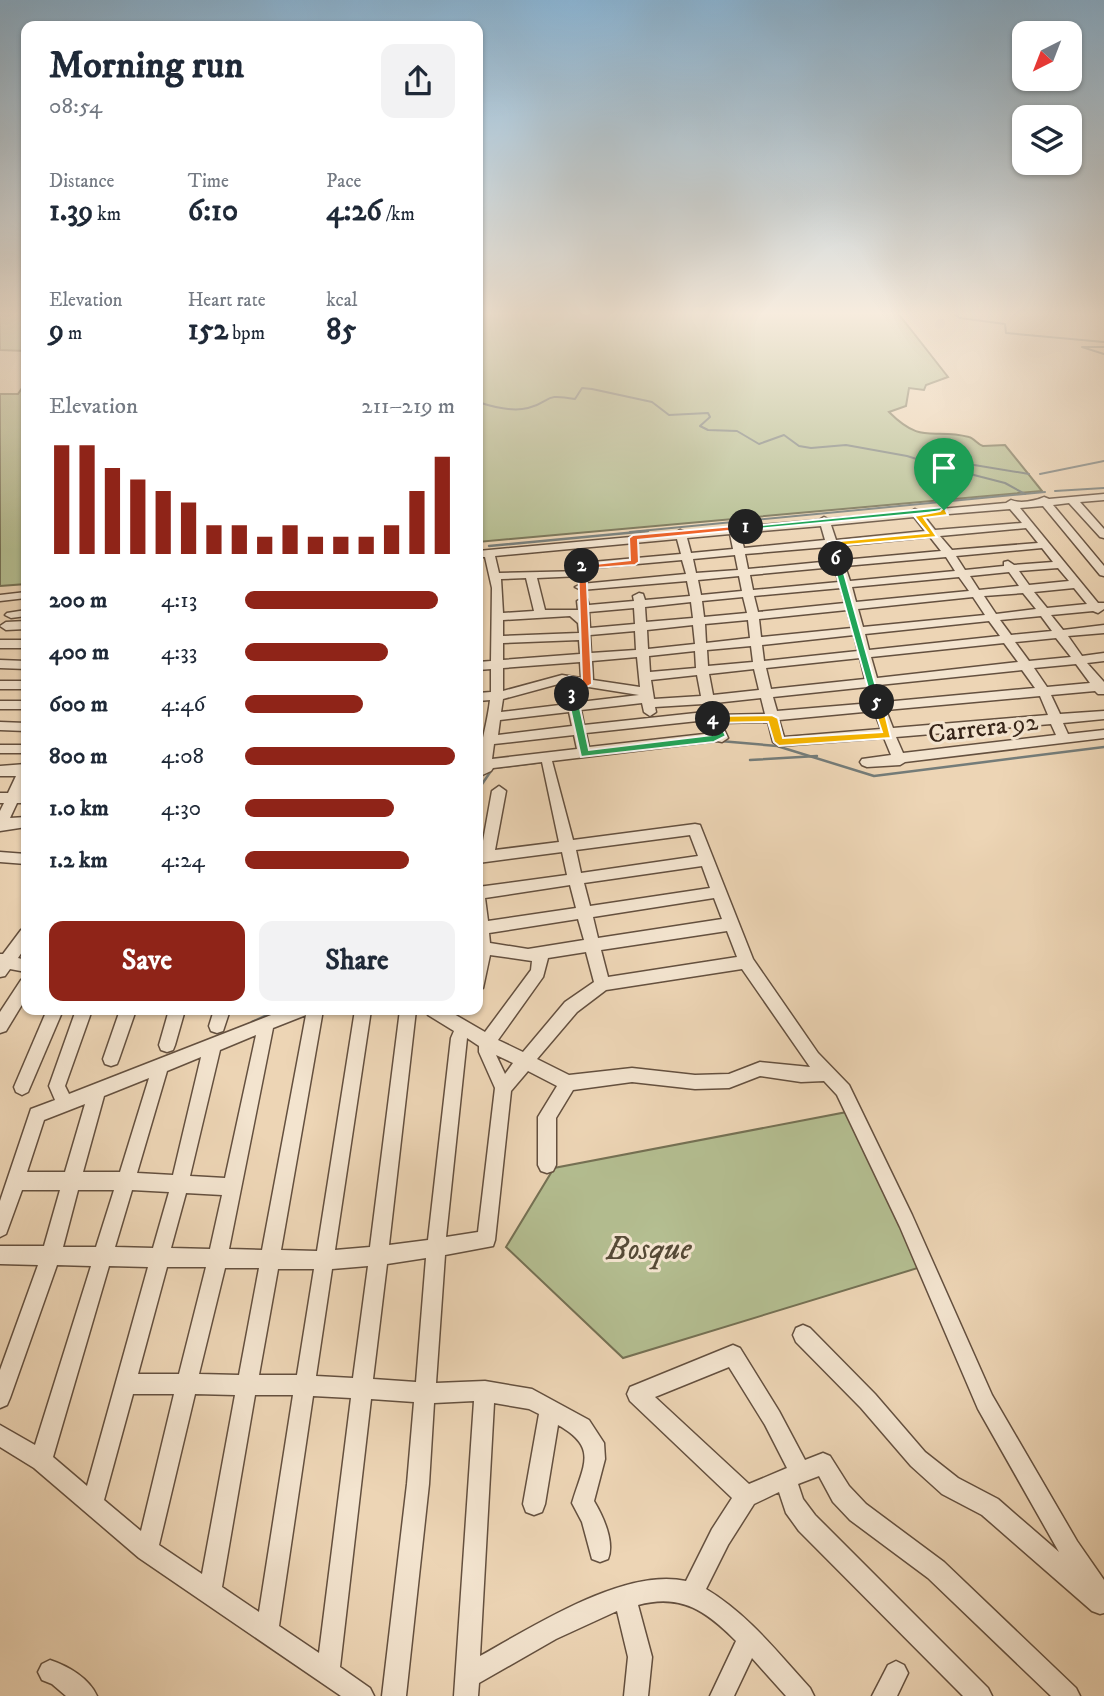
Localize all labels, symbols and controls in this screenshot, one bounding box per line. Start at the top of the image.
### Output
north arrow [1012,21,1082,91]
map controls [1012,21,1082,175]
text: Morning run [49,42,244,90]
button: share [381,44,455,118]
text: 08:54 [49,92,102,121]
button: layers [1012,105,1082,175]
text: Distance [49,170,114,193]
text: Time [188,170,229,193]
text: Pace [326,170,361,193]
text: 1.39 [49,193,93,230]
text: 6:10 [188,193,238,230]
text: 4:26 [326,193,382,230]
text: km [93,203,121,226]
text: /km [382,203,415,226]
text: Elevation [49,289,123,312]
text: Heart rate [188,289,266,312]
text: kcal [326,289,358,312]
text: 9 [49,312,64,349]
text: 152 [188,312,228,349]
text: 85 [326,312,356,349]
text: m [64,322,82,345]
text: bpm [228,322,265,345]
text: Elevation [49,392,138,421]
text: 211–219 m [361,392,455,421]
pin [914,438,974,510]
icon: arrive [925,449,963,487]
pin: 1 [728,510,764,544]
text: 1 [742,515,749,538]
pin: 6 [818,542,854,576]
text: 6 [831,547,840,570]
pin: 2 [564,548,600,584]
text: 2 [577,554,586,577]
text: 200 m [49,586,107,615]
text: 4:13 [161,586,197,615]
text: 400 m [49,638,109,667]
text: 4:33 [161,638,197,667]
pin: 3 [554,676,590,712]
text: 3 [568,682,575,705]
pin: 5 [860,684,894,720]
text: 600 m [49,690,108,719]
text: 4:46 [161,690,205,719]
text: 5 [872,690,881,713]
pin: 4 [696,702,730,736]
street label: Carrera 92 [926,705,1040,752]
text: 4 [707,707,718,730]
text: 800 m [49,742,107,771]
text: 4:08 [161,742,204,771]
text: 1.0 km [49,794,109,823]
text: 4:30 [161,794,201,823]
text: 1.2 km [49,846,108,875]
text: 4:24 [161,846,205,875]
button: Save [49,921,245,1001]
button: Share [259,921,455,1001]
park label: Bosque [606,1230,693,1270]

